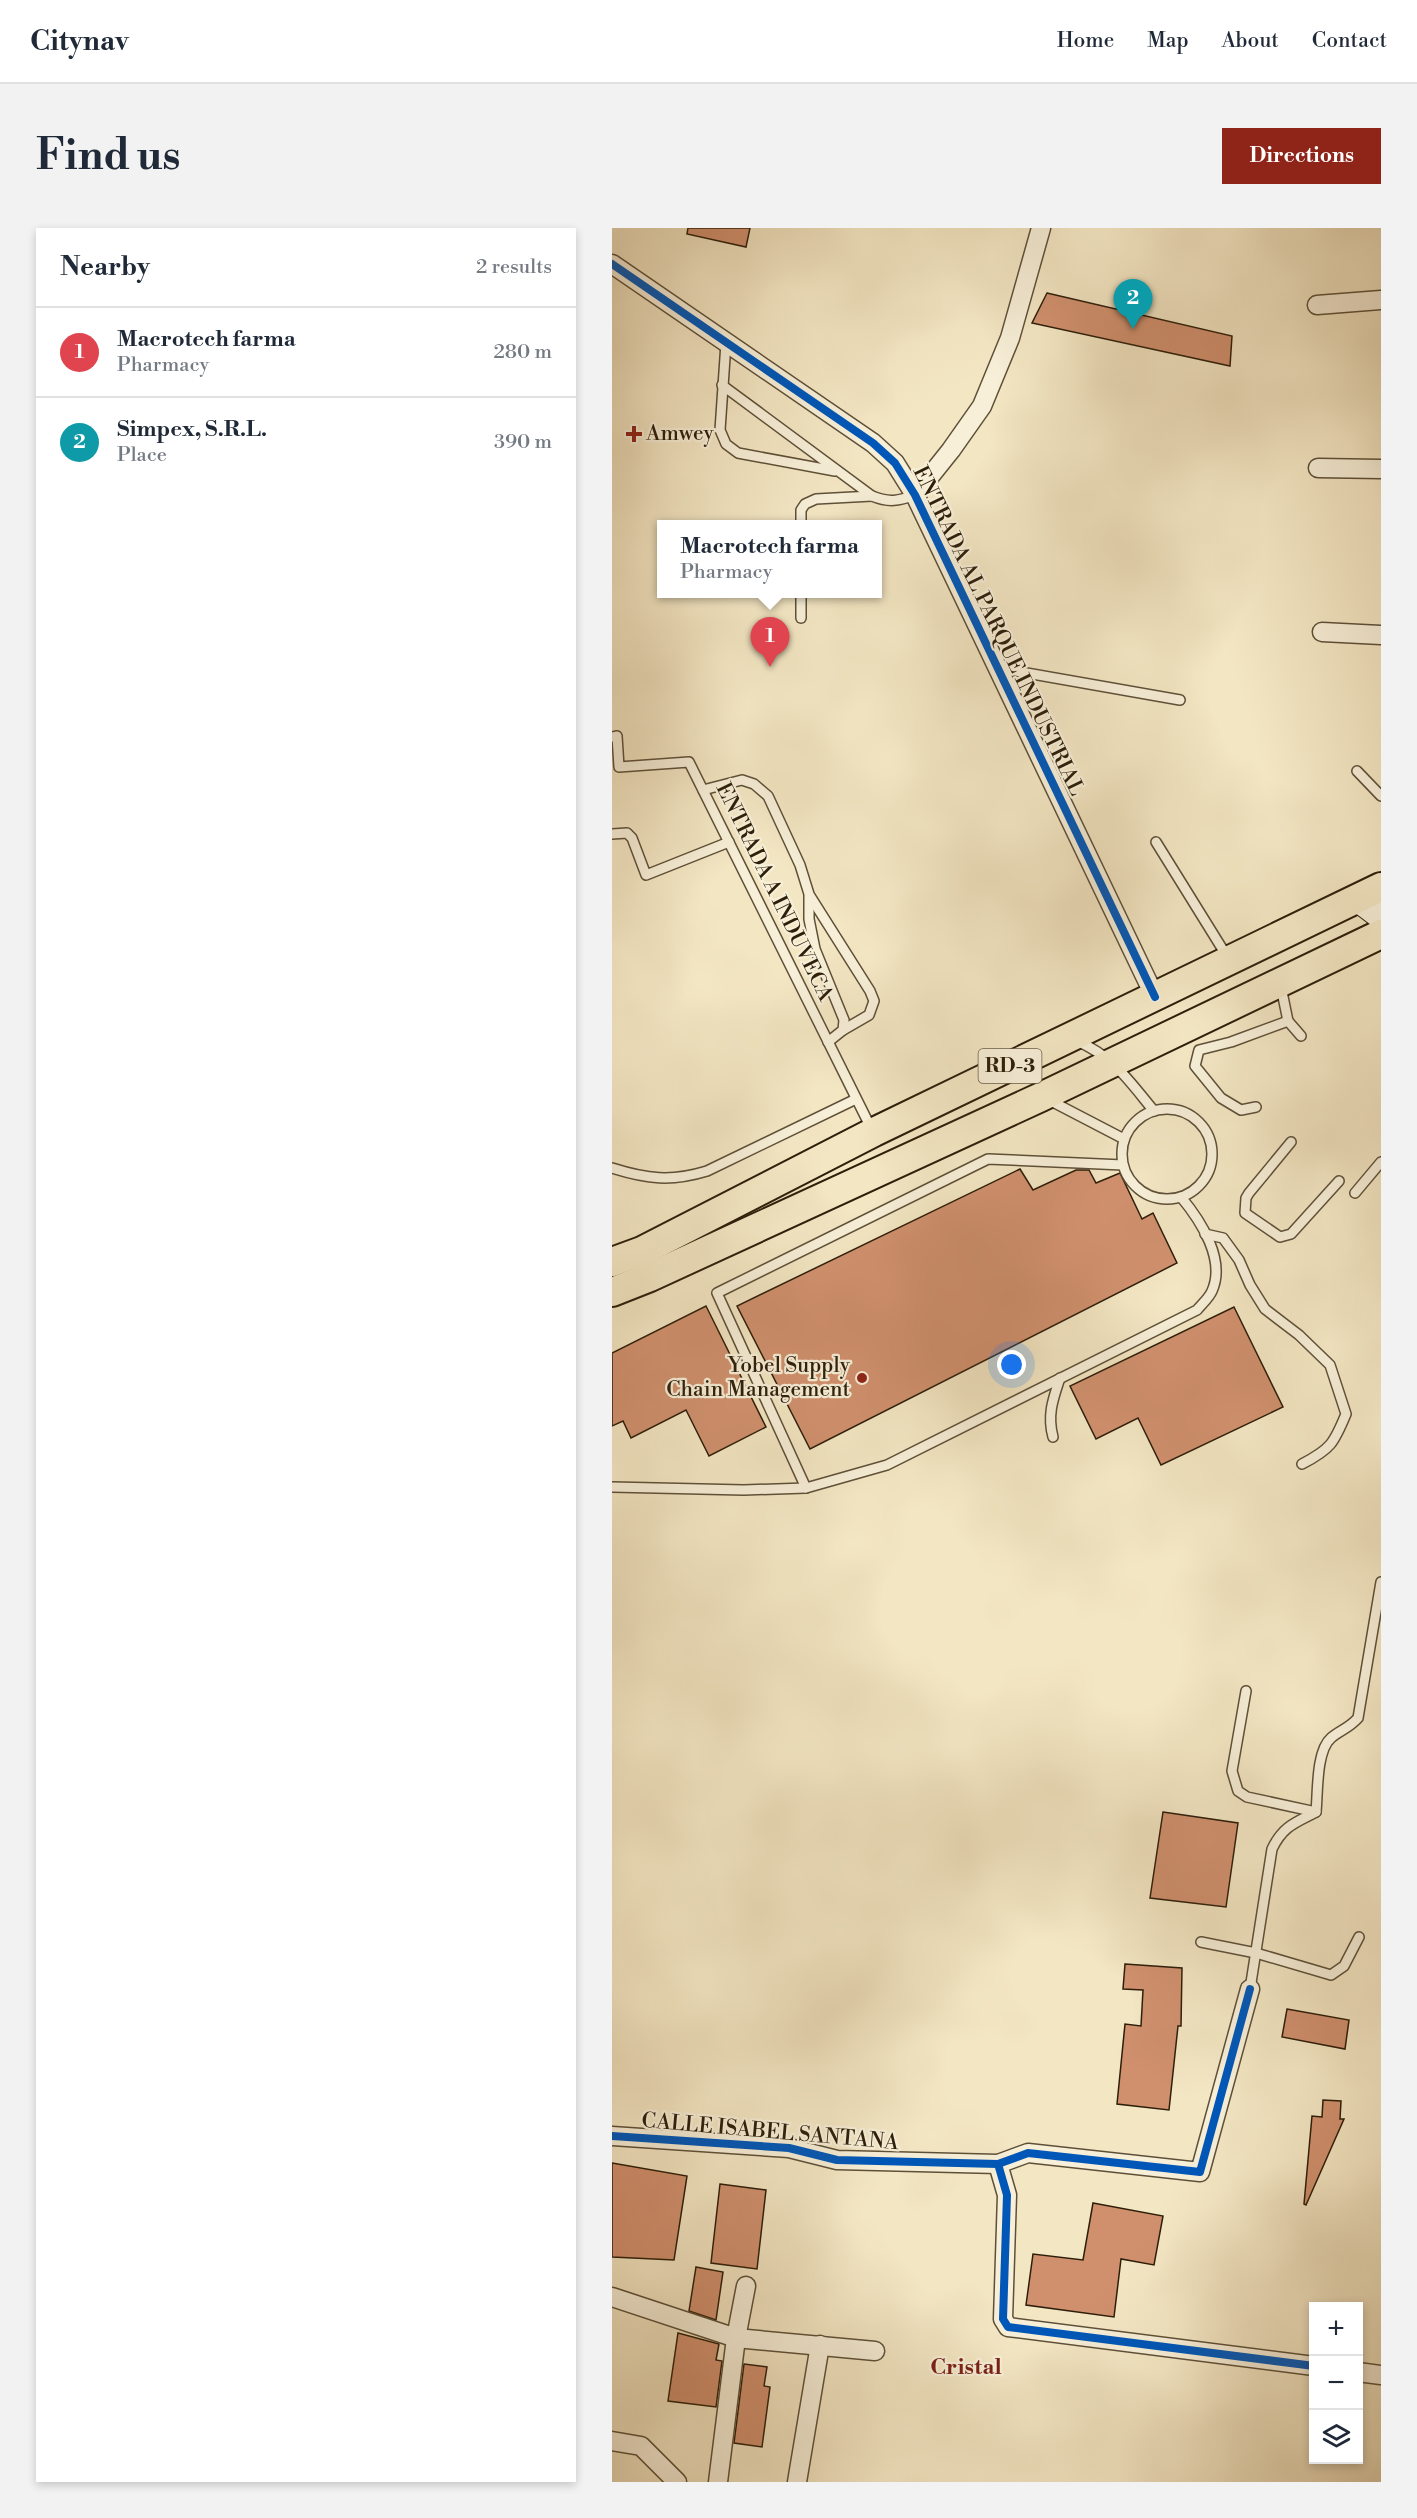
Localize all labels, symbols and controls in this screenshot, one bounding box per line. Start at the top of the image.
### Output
text: Citynav [30,24,129,59]
text: Home [1057,28,1114,54]
text: Map [1147,28,1189,54]
text: About [1222,28,1279,54]
text: Contact [1312,28,1387,54]
button: Directions [1222,128,1381,184]
text: Find us [36,130,180,183]
text: Nearby [60,251,150,283]
text: 2 results [476,255,552,280]
pin: 2 [1114,279,1152,329]
text: Macrotech farma [117,326,296,353]
text: 1 [75,340,84,365]
text: 280 m [493,340,552,365]
text: Pharmacy [117,353,209,378]
text: Simpex, S.R.L. [117,416,267,443]
place label: Amwey [645,421,715,447]
marker: Amwey [627,427,641,441]
text: 2 [73,430,86,455]
text: 390 m [494,430,552,455]
text: Place [117,443,167,468]
street label: ENTRADA AL PARQUE INDUSTRIAL [907,462,1089,800]
popup [657,520,882,598]
text: Macrotech farma [680,533,859,560]
text: Pharmacy [680,560,772,585]
pin: 1 [750,618,790,667]
street label: ENTRADA A INDUVECA [710,779,838,1006]
road number: RD-3 [978,1049,1042,1083]
your location [997,1350,1026,1379]
place label: Yobel Supply Chain Management [666,1353,851,1403]
marker: Yobel Supply Chain Management [855,1371,869,1385]
street label: CALLE ISABEL SANTANA [640,2108,900,2156]
map controls [1309,2302,1363,2464]
button: + [1309,2302,1363,2356]
district label: Cristal [930,2354,1002,2381]
button: − [1309,2356,1363,2410]
button: layers [1309,2410,1363,2464]

